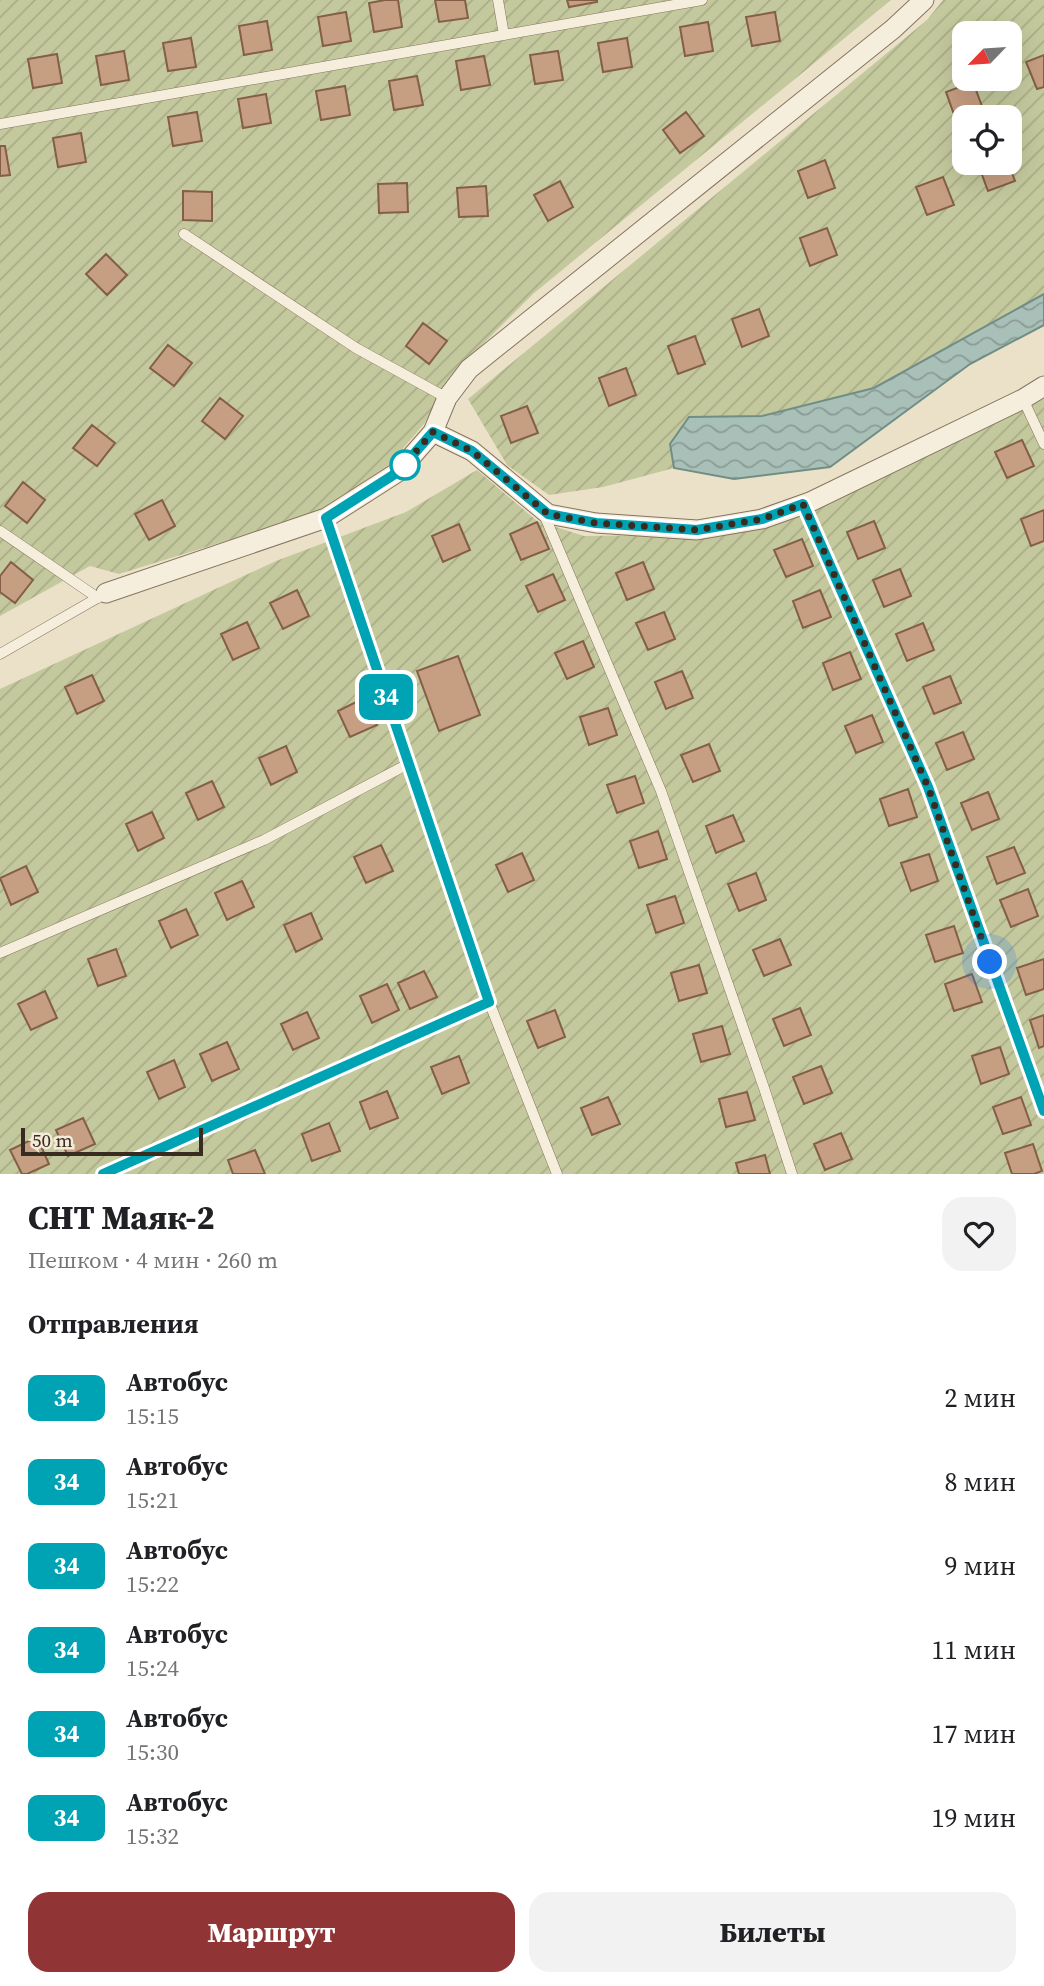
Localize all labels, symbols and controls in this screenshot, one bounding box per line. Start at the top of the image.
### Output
north arrow [952,21,1022,91]
map controls [952,21,1022,175]
button: locate [952,105,1022,175]
unlabelled marker [390,450,420,480]
line badge: 34 [354,674,418,720]
text: 34 [373,680,399,713]
your location [972,944,1007,979]
scale bar [21,1125,203,1157]
text: 50 m [32,1127,73,1153]
text: СНТ Маяк-2 [28,1195,215,1240]
button: heart [942,1197,1016,1271]
text: Пешком · 4 мин · 260 m [28,1244,278,1276]
text: Отправления [28,1306,199,1342]
text: Автобус [126,1364,228,1400]
text: 2 мин [944,1380,1016,1416]
text: 34 [53,1381,80,1414]
text: 15:15 [126,1400,179,1432]
text: Автобус [126,1448,228,1484]
text: 8 мин [944,1464,1016,1500]
text: 34 [53,1465,80,1498]
text: 15:21 [126,1484,179,1516]
text: Автобус [126,1532,228,1568]
text: 9 мин [944,1548,1016,1584]
text: 34 [53,1549,80,1582]
text: 15:22 [126,1568,179,1600]
text: Автобус [126,1616,228,1652]
text: 11 мин [931,1632,1016,1668]
text: 34 [53,1633,80,1666]
text: 15:24 [126,1652,179,1684]
text: Автобус [126,1700,228,1736]
text: 17 мин [931,1716,1016,1752]
text: 34 [53,1717,80,1750]
text: 15:30 [126,1736,179,1768]
text: Автобус [126,1784,228,1820]
text: 19 мин [931,1800,1016,1836]
text: 34 [53,1801,80,1834]
text: 15:32 [126,1820,179,1852]
button: Маршрут [28,1892,515,1972]
button: Билеты [529,1892,1016,1972]

